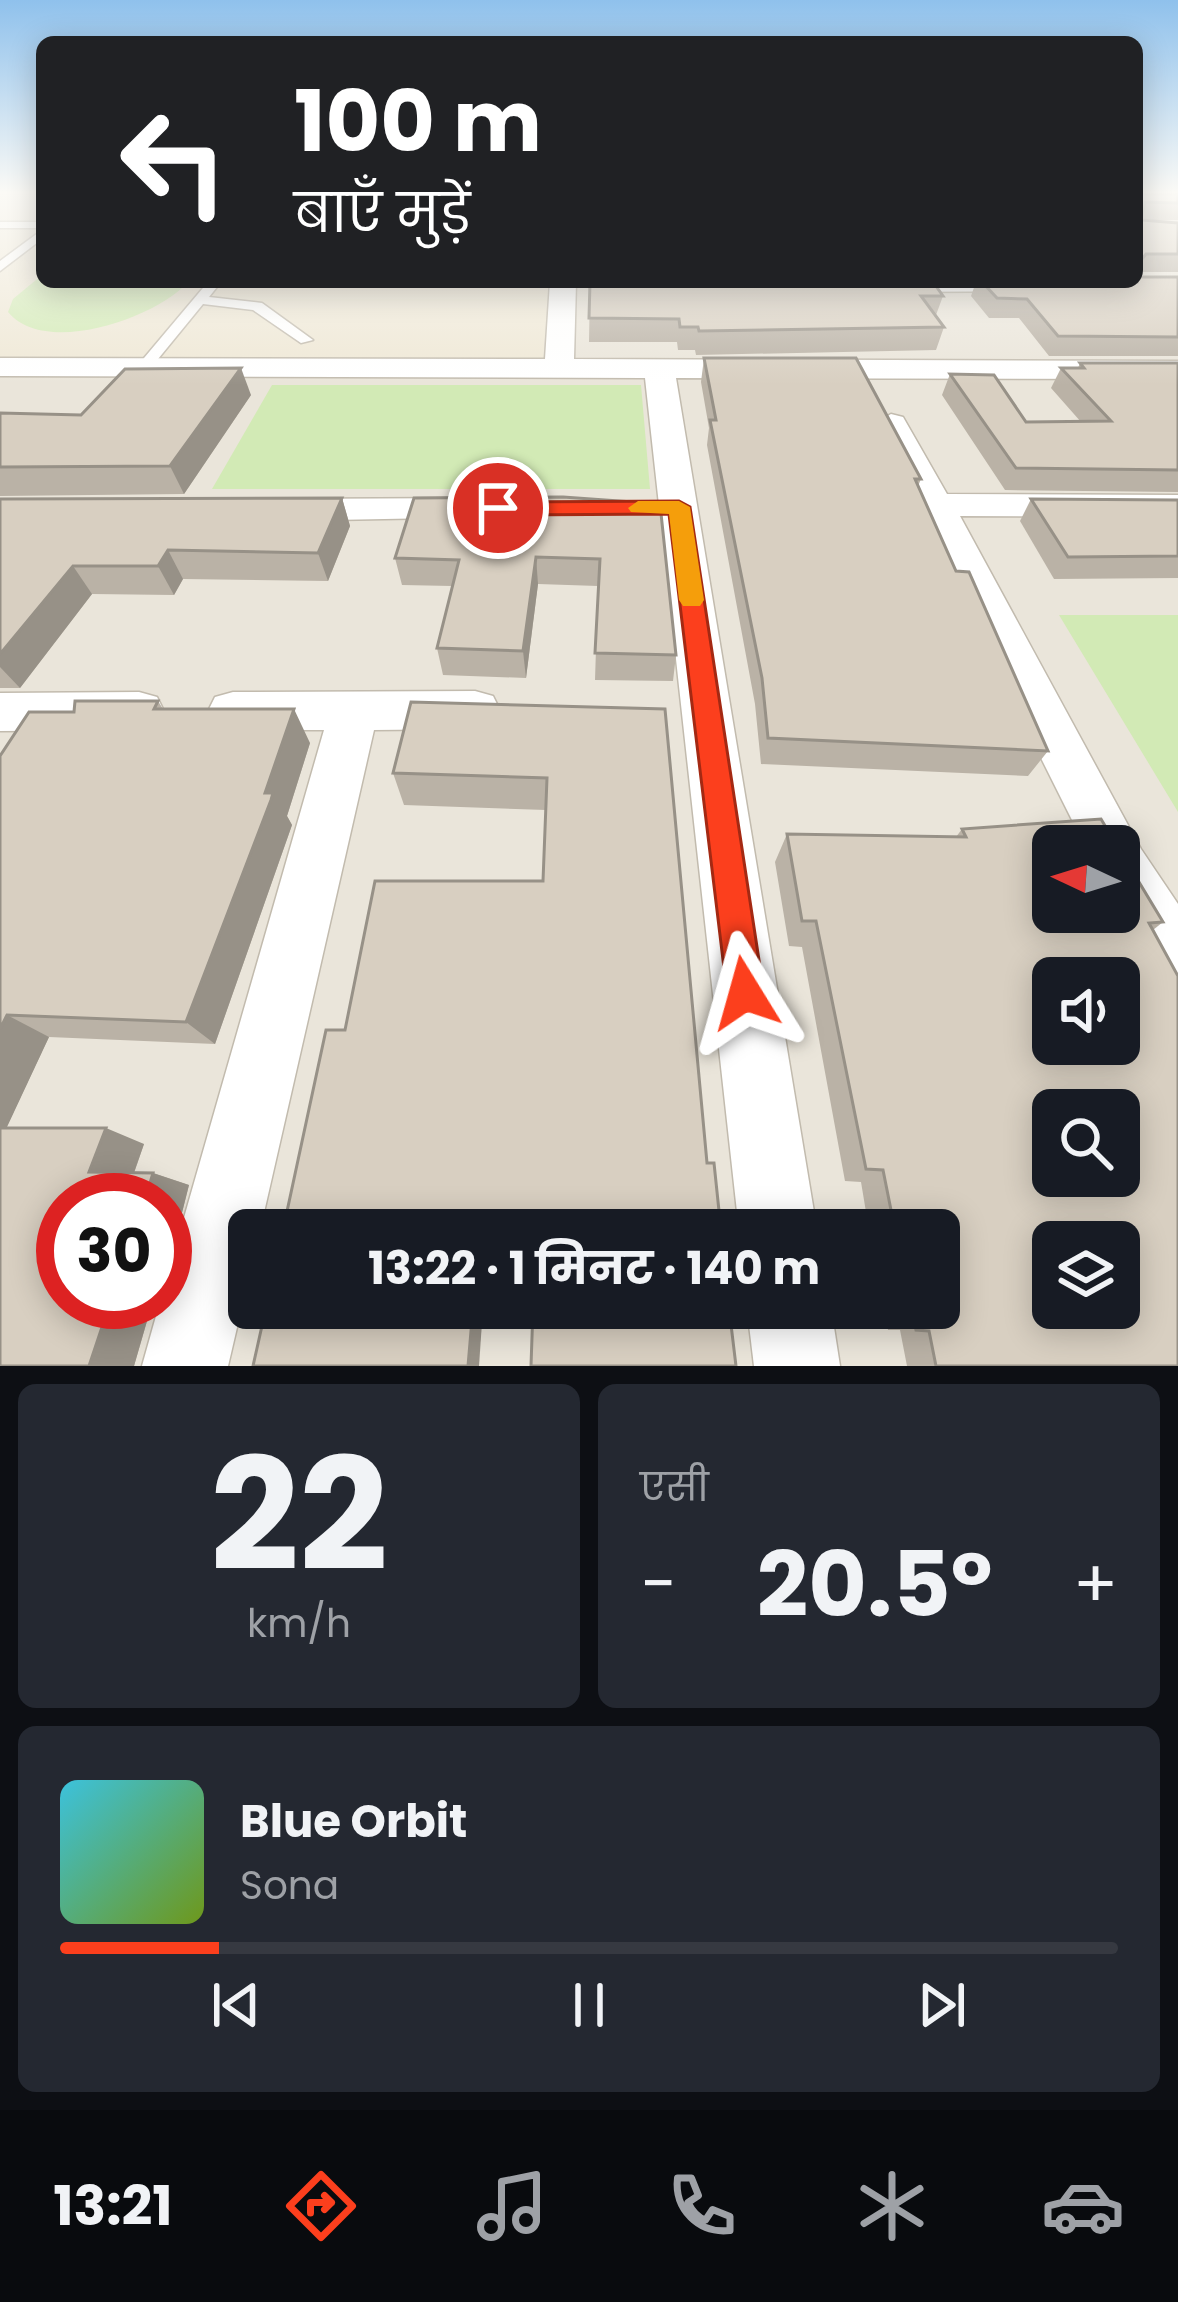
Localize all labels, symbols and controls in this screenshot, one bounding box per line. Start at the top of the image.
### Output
text: 100 m [294,63,542,180]
icon: left [96,84,252,240]
text: बाएँ मुड़ें [294,175,470,251]
pin [447,457,549,559]
icon: arrive [465,475,531,541]
north arrow [1032,825,1140,933]
map controls [1032,825,1140,1329]
position arrow [682,930,808,1056]
button: sound [1032,957,1140,1065]
button: search [1032,1089,1140,1197]
speed limit sign: 30 [36,1173,192,1329]
button: layers [1032,1221,1140,1329]
text: 13:22 · 1 मिनट · 140 m [368,1237,820,1300]
text: 22 [210,1406,388,1625]
text: एसी [640,1460,709,1515]
text: 20.5° [757,1521,992,1648]
text: − [640,1538,676,1630]
text: + [1073,1538,1118,1630]
text: km/h [247,1596,351,1651]
text: Blue Orbit [240,1790,467,1853]
text: Sona [240,1858,339,1913]
icon: previous [203,1972,269,2038]
icon: pause [556,1972,622,2038]
icon: next [909,1972,975,2038]
icon: directions [279,2164,363,2248]
icon: music [470,2164,554,2248]
icon: phone [660,2164,744,2248]
icon: climate [850,2164,934,2248]
icon: car [1041,2164,1125,2248]
text: 13:21 [53,2168,173,2244]

